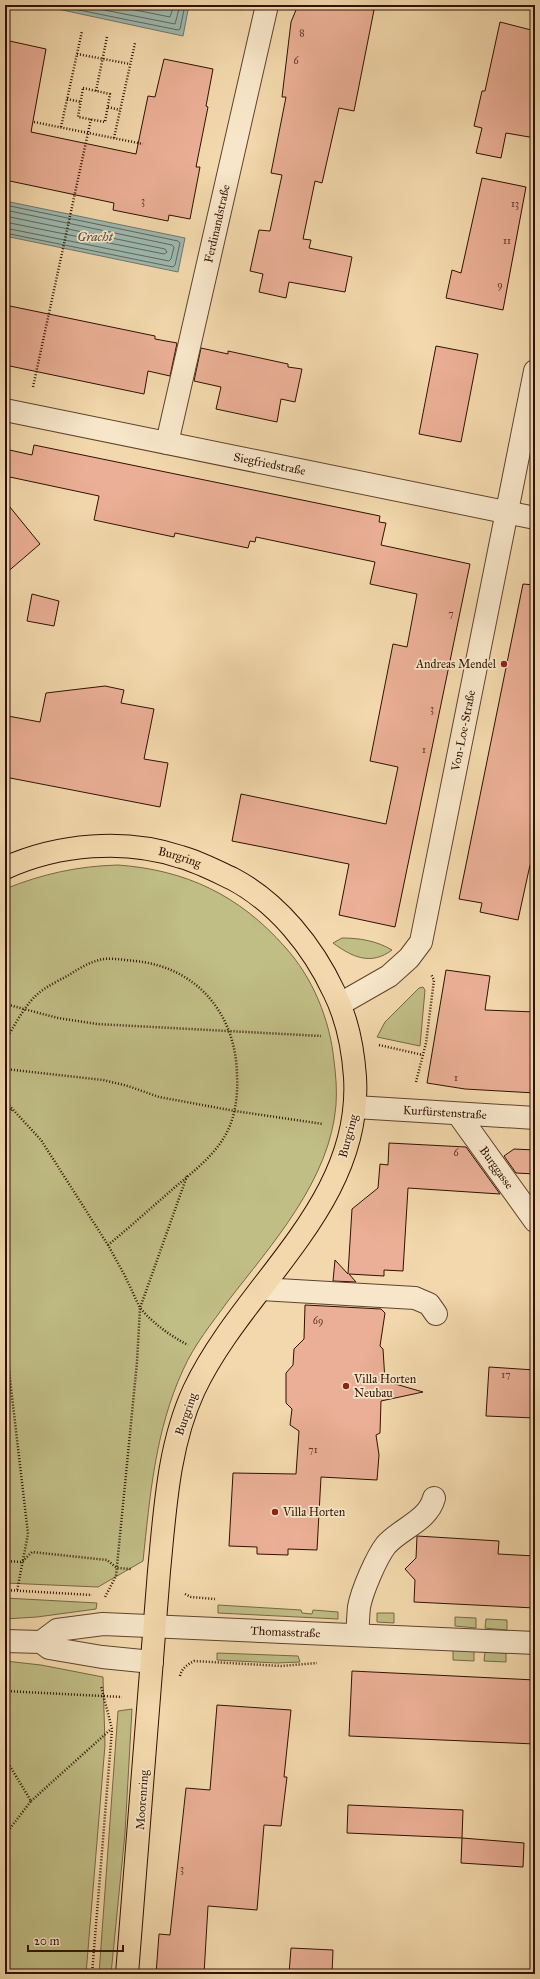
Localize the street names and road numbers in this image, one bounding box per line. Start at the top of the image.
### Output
street label: Ferdinandstraße [201,183,233,264]
street label: Siegfriedstraße [232,450,307,478]
street label: Von-Loe-Straße [448,689,478,773]
street label: Burgring [157,844,204,872]
street label: Kurfürstenstraße [403,1103,487,1122]
street label: Burgring [336,1112,362,1159]
street label: Burggasse [477,1144,517,1192]
street label: Burgring [172,1390,201,1438]
street label: Thomasstraße [250,1623,321,1641]
street label: Moorenring [133,1769,152,1831]

